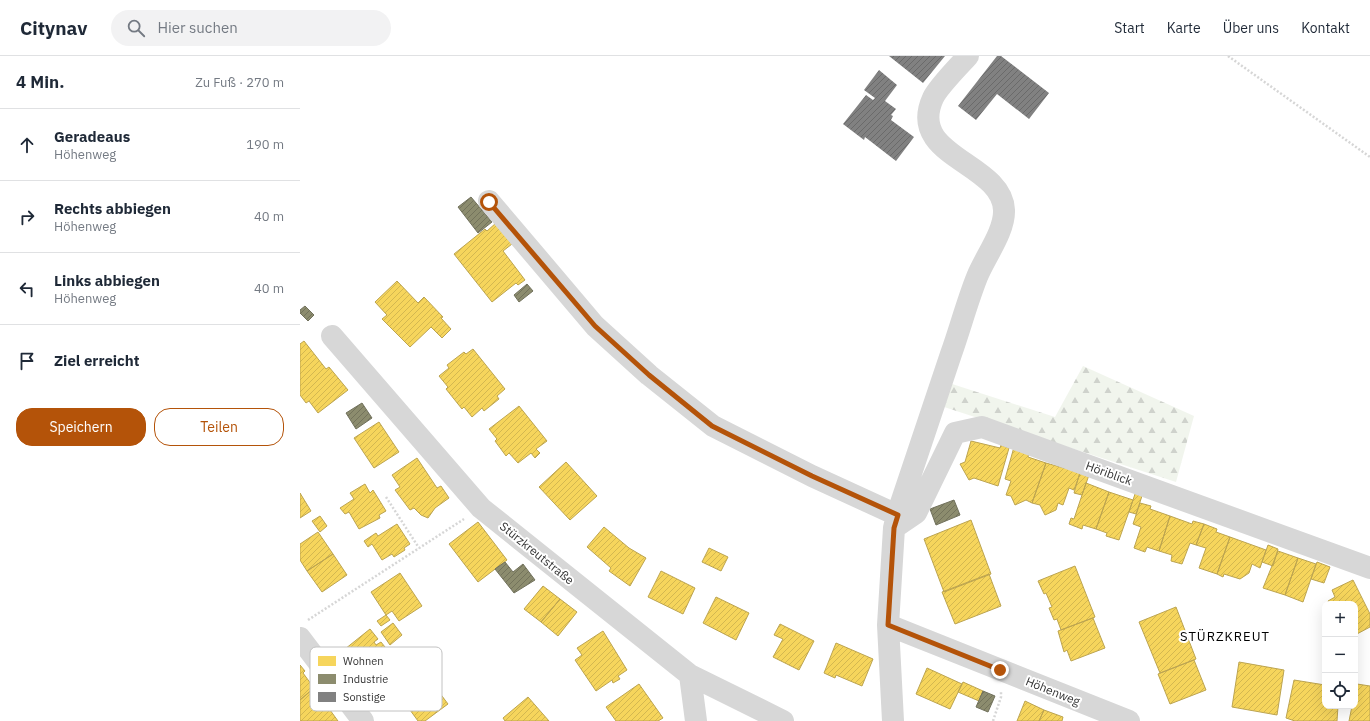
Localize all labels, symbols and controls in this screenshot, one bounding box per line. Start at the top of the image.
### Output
search box [111,10,391,46]
text: Citynav [20,16,87,40]
icon: search [125,17,147,39]
text: Hier suchen [157,18,238,37]
text: Start [1114,19,1145,37]
text: Karte [1167,19,1201,37]
text: Über uns [1223,19,1279,37]
text: Kontakt [1301,19,1350,37]
text: 4 Min. [16,71,64,93]
text: Zu Fuß · 270 m [195,74,284,91]
text: Geradeaus [54,127,130,146]
icon: ahead [16,134,38,156]
text: 190 m [246,136,284,153]
text: Höhenweg [54,146,116,163]
route start [480,193,498,211]
text: Rechts abbiegen [54,199,171,218]
icon: right [16,206,38,228]
text: 40 m [254,208,284,225]
text: Höhenweg [54,218,116,235]
text: Links abbiegen [54,271,160,290]
icon: left [16,278,38,300]
text: 40 m [254,280,284,297]
text: Höhenweg [54,290,116,307]
icon: arrive [16,350,38,372]
text: Ziel erreicht [54,351,140,370]
button: Speichern [16,408,146,446]
button: Teilen [154,408,284,446]
street label: Höriblick [1084,458,1135,489]
street label: Stürzkreutstraße [497,518,577,588]
map controls [1322,601,1358,709]
button: + [1322,601,1358,637]
district label: STÜRZKREUT [1180,628,1270,645]
button: − [1322,637,1358,673]
legend [310,647,442,711]
text: Wohnen [343,654,384,668]
route end [991,661,1009,679]
text: Industrie [343,672,388,686]
street label: Höhenweg [1024,673,1083,709]
button: locate [1322,673,1358,709]
text: Sonstige [343,690,385,704]

